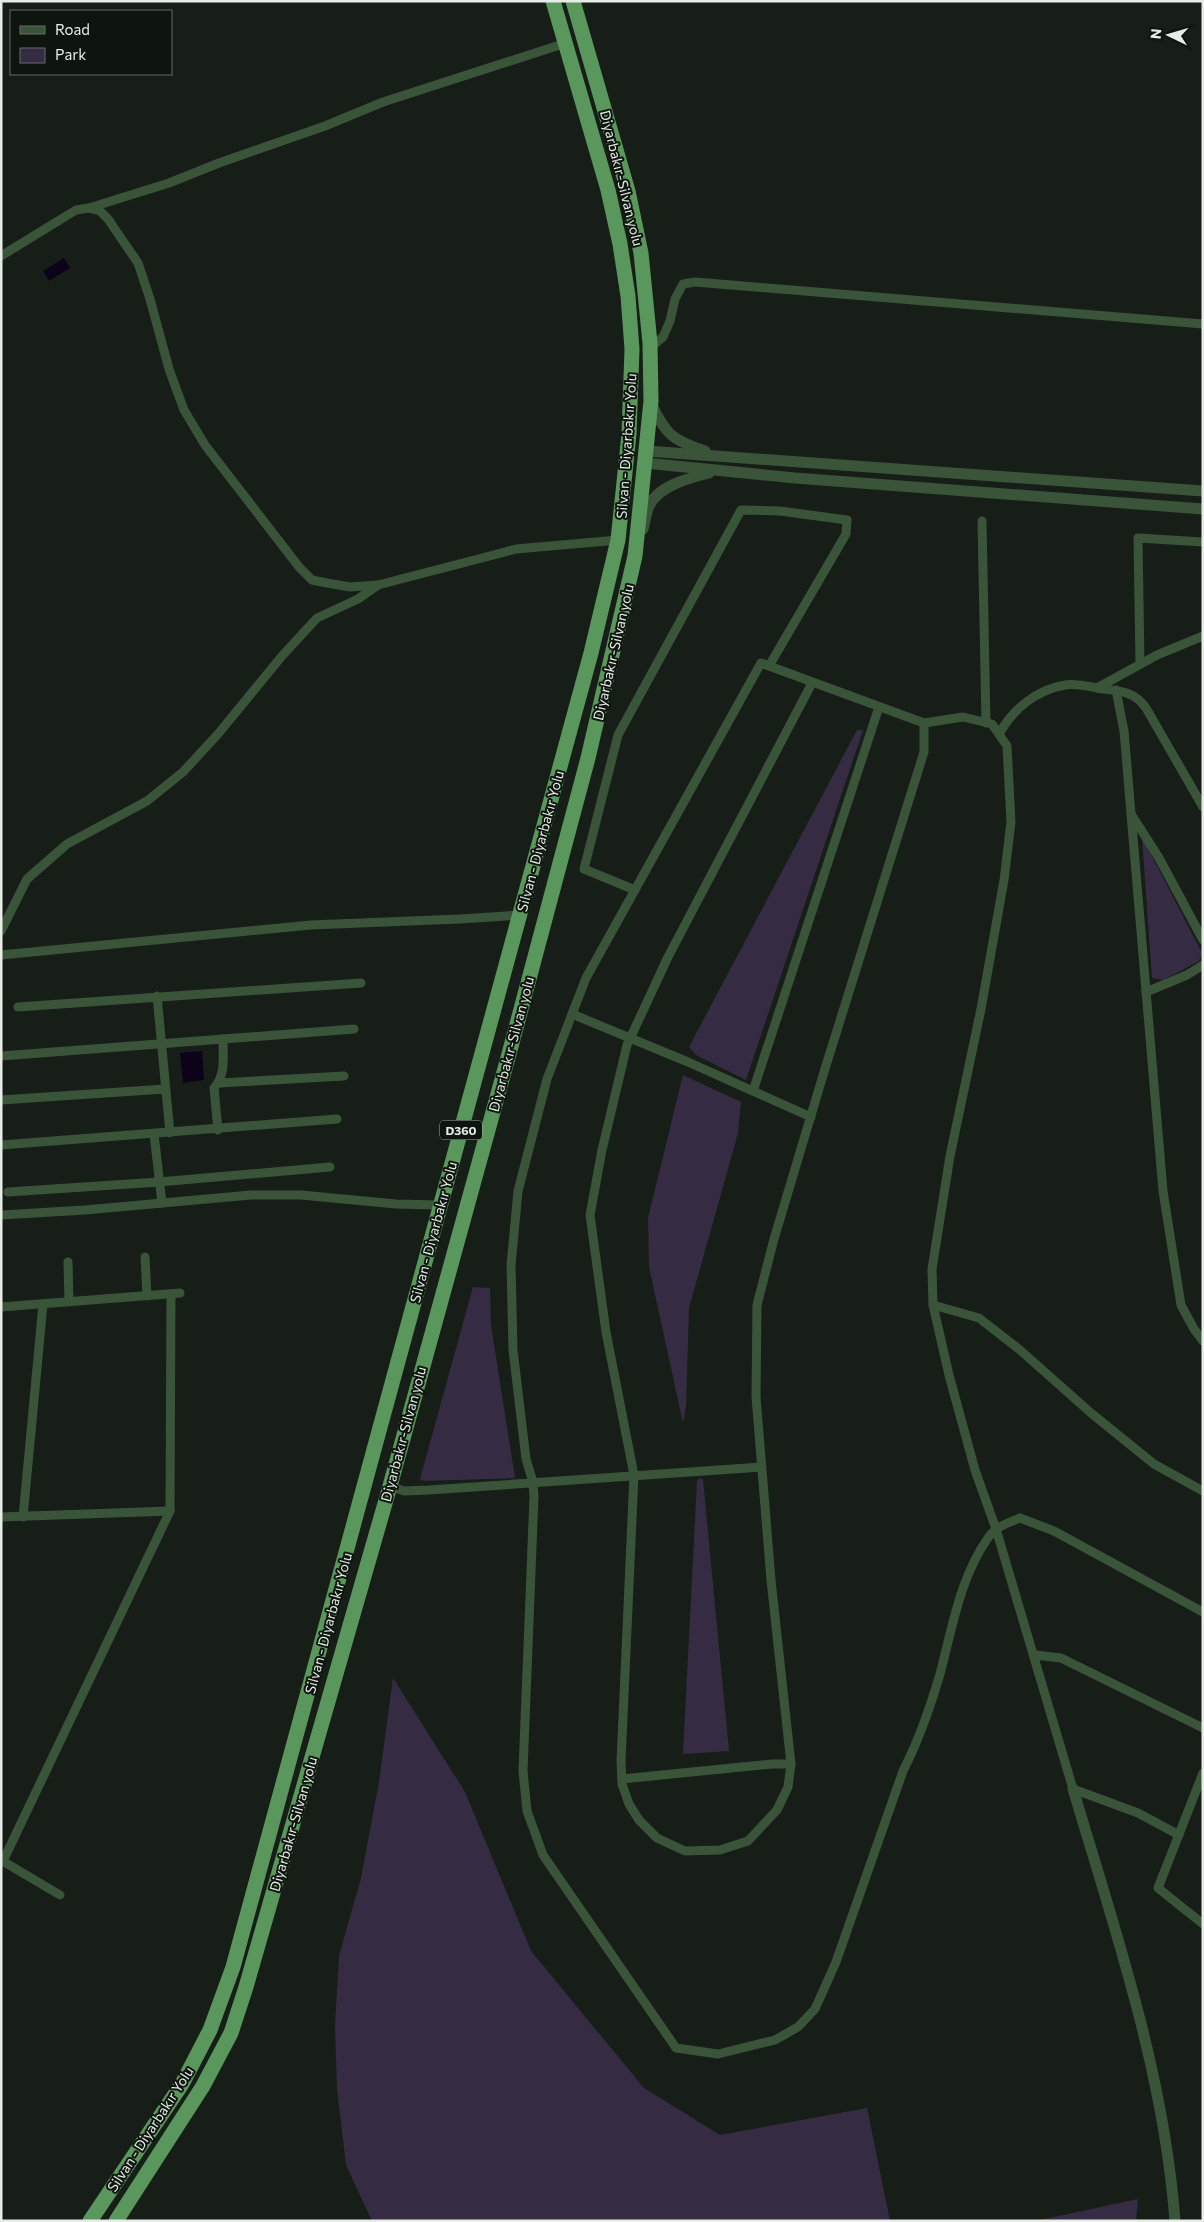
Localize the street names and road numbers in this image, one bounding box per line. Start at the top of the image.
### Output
street label: Diyarbakır-Silvan yolu [597,108,647,248]
street label: Silvan - Diyarbakır Yolu [612,373,640,519]
street label: Diyarbakır-Silvan yolu [589,582,637,722]
street label: Silvan - Diyarbakır Yolu [513,768,567,914]
street label: Diyarbakır-Silvan yolu [485,974,537,1114]
road number: D360 [440,1120,482,1140]
street label: Silvan - Diyarbakır Yolu [406,1159,460,1305]
street label: Diyarbakır-Silvan yolu [377,1364,429,1504]
street label: Silvan - Diyarbakır Yolu [301,1550,355,1696]
street label: Diyarbakır-Silvan yolu [266,1755,320,1893]
street label: Silvan - Diyarbakır Yolu [103,2063,197,2195]

